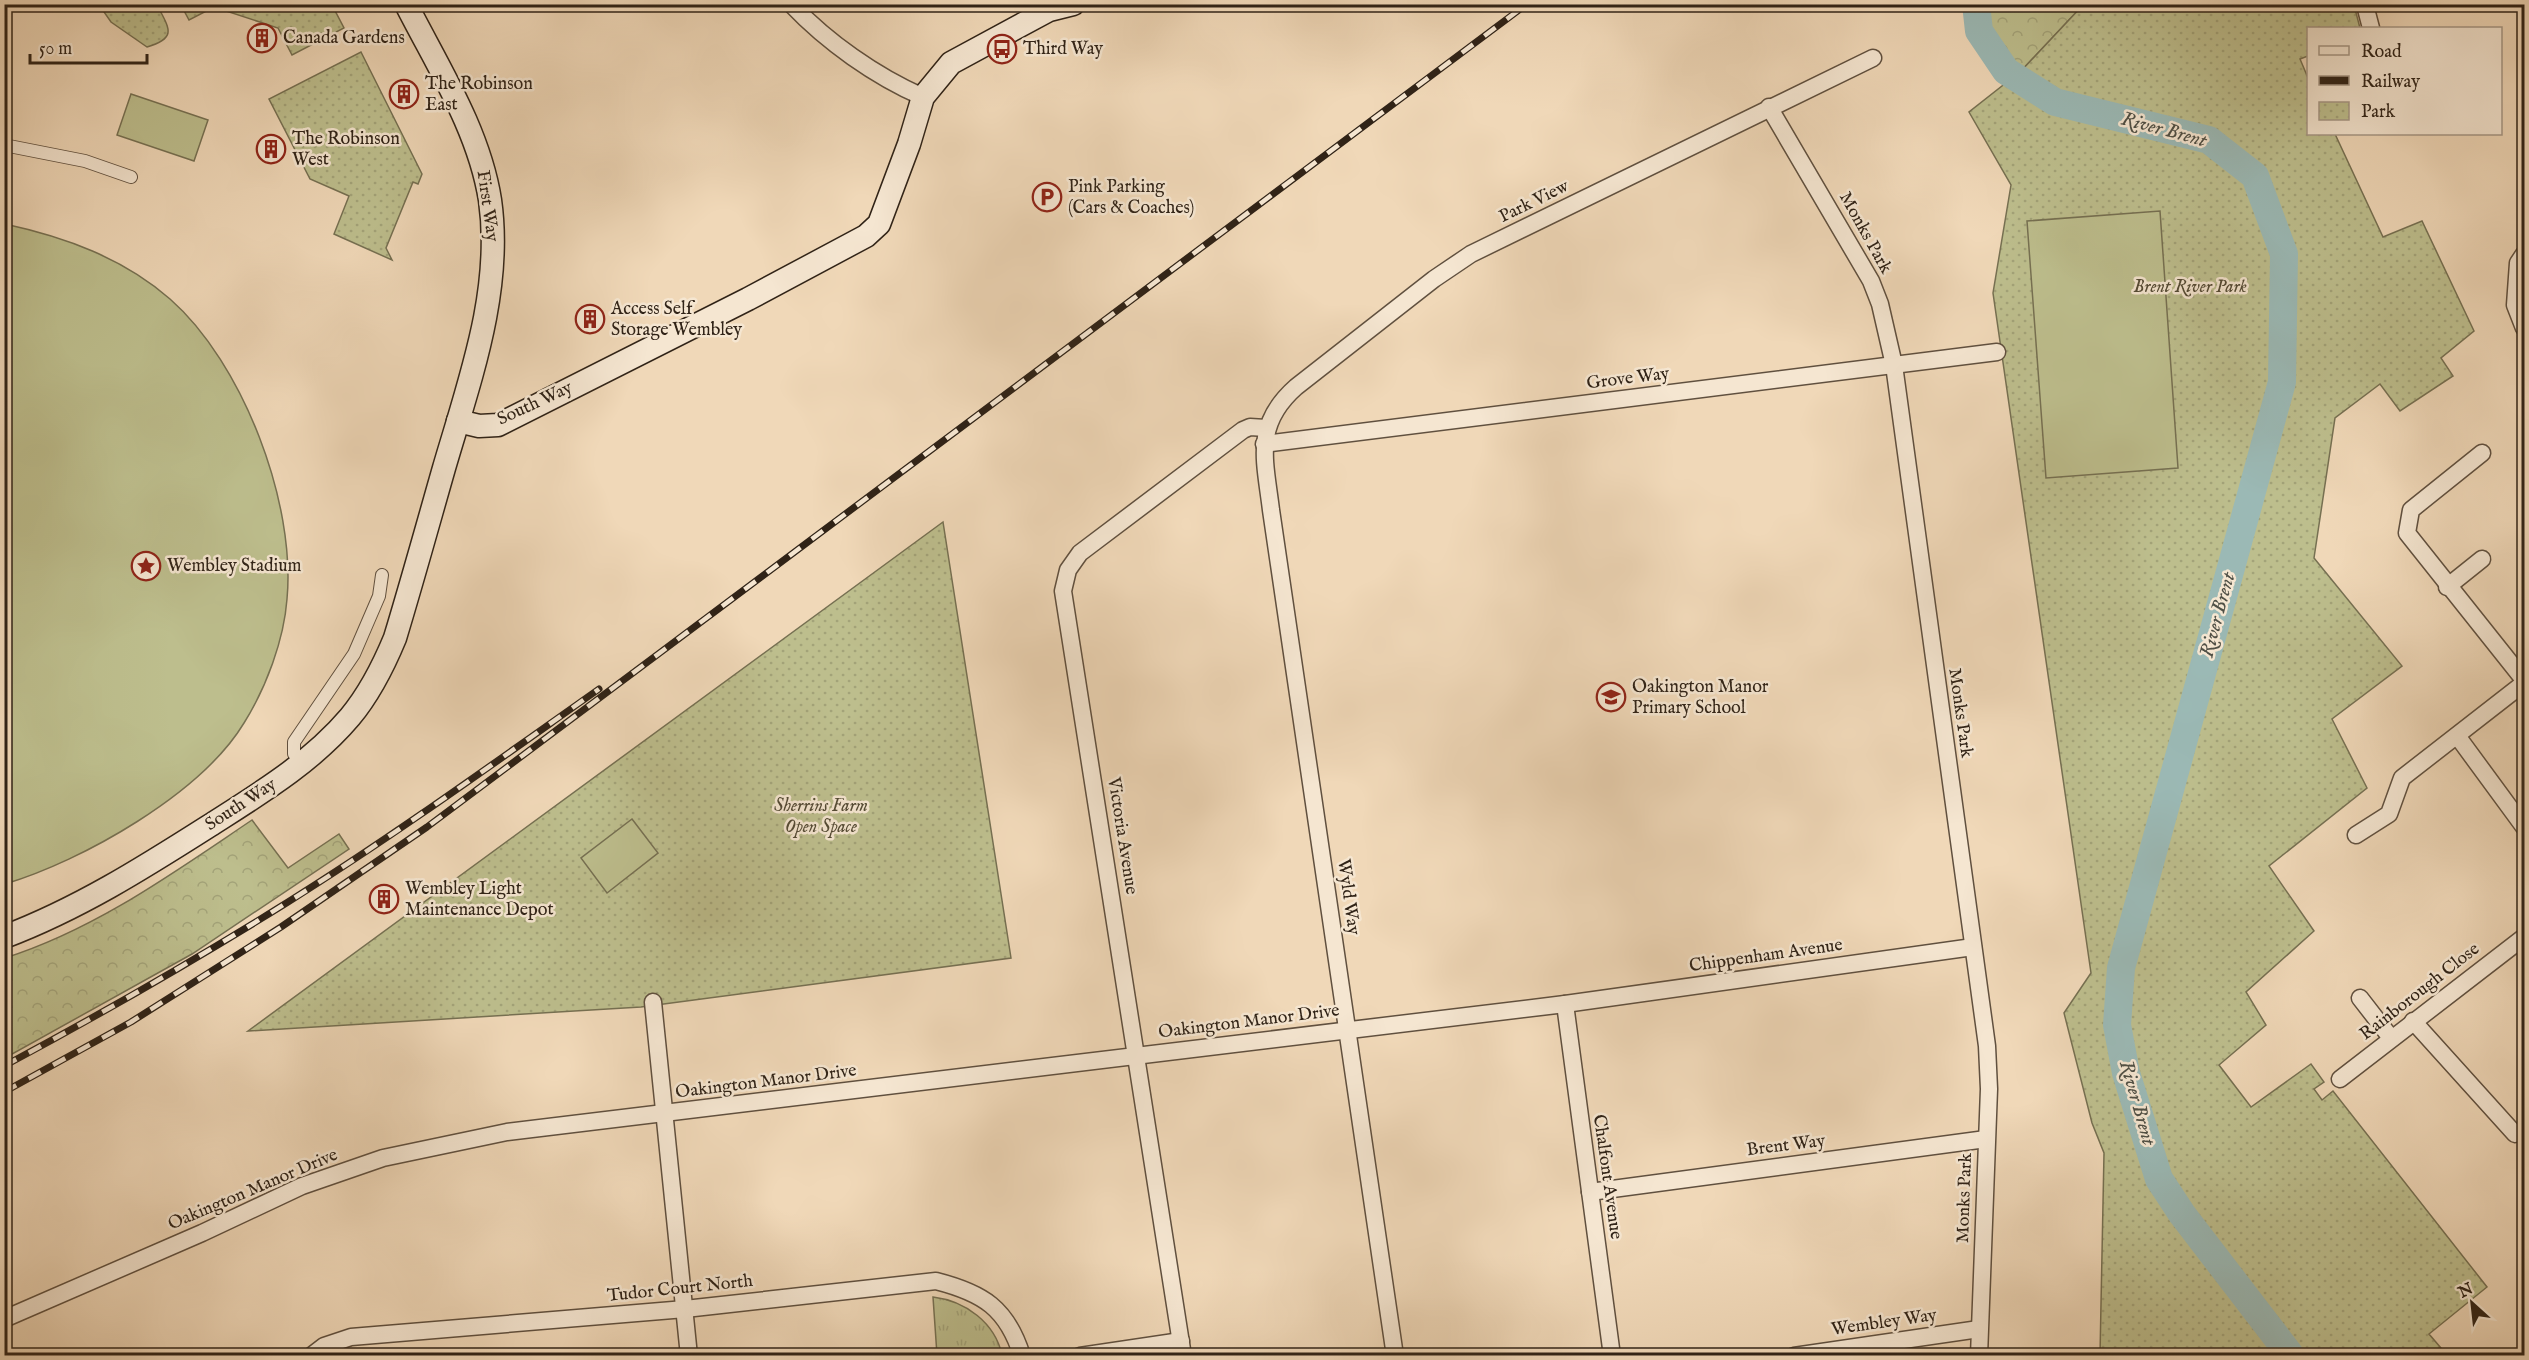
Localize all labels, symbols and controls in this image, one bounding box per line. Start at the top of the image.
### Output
building icon: Canada Gardens [246,22,278,54]
scale bar [30,27,147,65]
place label: Canada Gardens [283,27,405,50]
legend [2307,27,2502,135]
bus stop icon: Third Way [986,33,1018,65]
text: 50 m [39,38,72,61]
place label: Third Way [1023,38,1103,61]
text: Road [2361,41,2402,64]
text: Railway [2361,71,2420,94]
place label: The Robinson East [425,73,533,117]
building icon: The Robinson East [388,78,420,110]
text: Park [2361,101,2396,124]
water label: River Brent [2119,107,2211,154]
place label: The Robinson West [292,128,400,172]
building icon: The Robinson West [255,133,287,165]
street label: First Way [471,169,503,243]
street label: Park View [1495,175,1574,229]
place label: Pink Parking (Cars & Coaches) [1068,176,1194,220]
parking icon: Pink Parking (Cars & Coaches) [1031,181,1063,213]
street label: Monks Park [1833,188,1897,278]
park label: Brent River Park [2133,276,2247,299]
place label: Access Self Storage Wembley [610,298,742,342]
building icon: Access Self Storage Wembley [574,303,606,335]
street label: Grove Way [1585,363,1671,395]
street label: South Way [494,377,576,431]
place icon: Wembley Stadium [130,550,162,582]
place label: Wembley Stadium [167,555,302,578]
water label: River Brent [2195,568,2242,660]
street label: Monks Park [1942,667,1978,760]
place label: Oakington Manor Primary School [1632,676,1769,720]
school or university icon: Oakington Manor Primary School [1595,681,1627,713]
street label: South Way [201,773,281,837]
street label: Victoria Avenue [1101,775,1143,896]
park label: Sherrins Farm Open Space [774,795,868,839]
street label: Wyld Way [1331,858,1365,937]
place label: Wembley Light Maintenance Depot [405,878,554,922]
building icon: Wembley Light Maintenance Depot [368,883,400,915]
street label: Chippenham Avenue [1688,934,1844,978]
street label: Rainborough Close [2355,938,2485,1046]
street label: Oakington Manor Drive [1157,999,1341,1045]
water label: River Brent [2113,1058,2161,1150]
street label: Oakington Manor Drive [674,1059,858,1105]
street label: Chalfont Avenue [1587,1113,1627,1241]
street label: Brent Way [1745,1130,1827,1162]
street label: Oakington Manor Drive [165,1144,341,1236]
street label: Monks Park [1952,1152,1978,1243]
street label: Tudor Court North [606,1270,754,1308]
north arrow [2442,1273,2502,1333]
text: N [2454,1279,2477,1304]
street label: Wembley Way [1830,1304,1938,1342]

